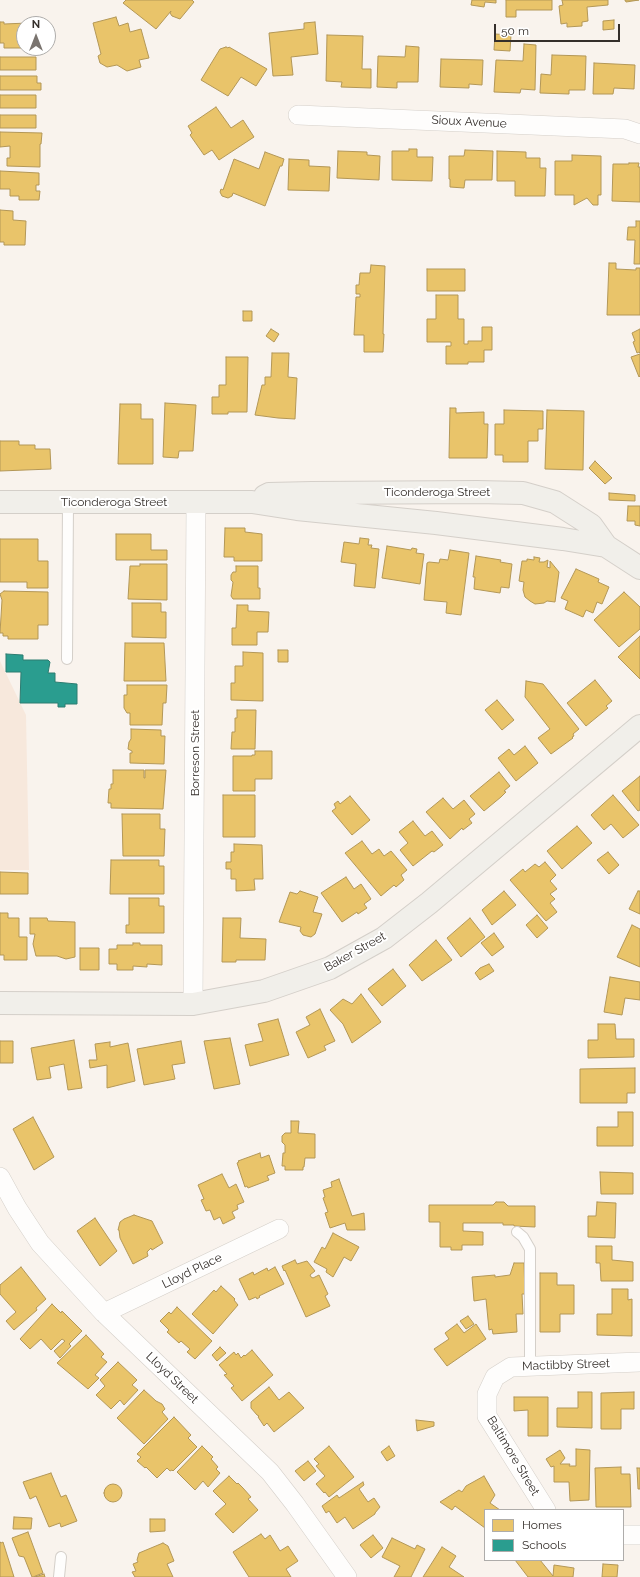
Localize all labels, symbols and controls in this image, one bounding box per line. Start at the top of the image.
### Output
north arrow [16,16,56,56]
scale bar [496,16,622,42]
text: N [32,18,40,31]
text: 50 m [501,24,529,38]
street label: Sioux Avenue [431,113,507,131]
street label: Ticonderoga Street [384,485,490,499]
street label: Ticonderoga Street [61,495,167,509]
street label: Borreson Street [188,710,202,796]
street label: Baker Street [322,929,388,975]
street label: Lloyd Place [160,1250,224,1292]
street label: Lloyd Street [143,1349,201,1407]
street label: Mactibby Street [522,1356,610,1374]
street label: Baltimore Street [484,1414,542,1498]
legend [484,1509,624,1561]
text: Homes [522,1518,562,1532]
text: Schools [522,1538,566,1552]

